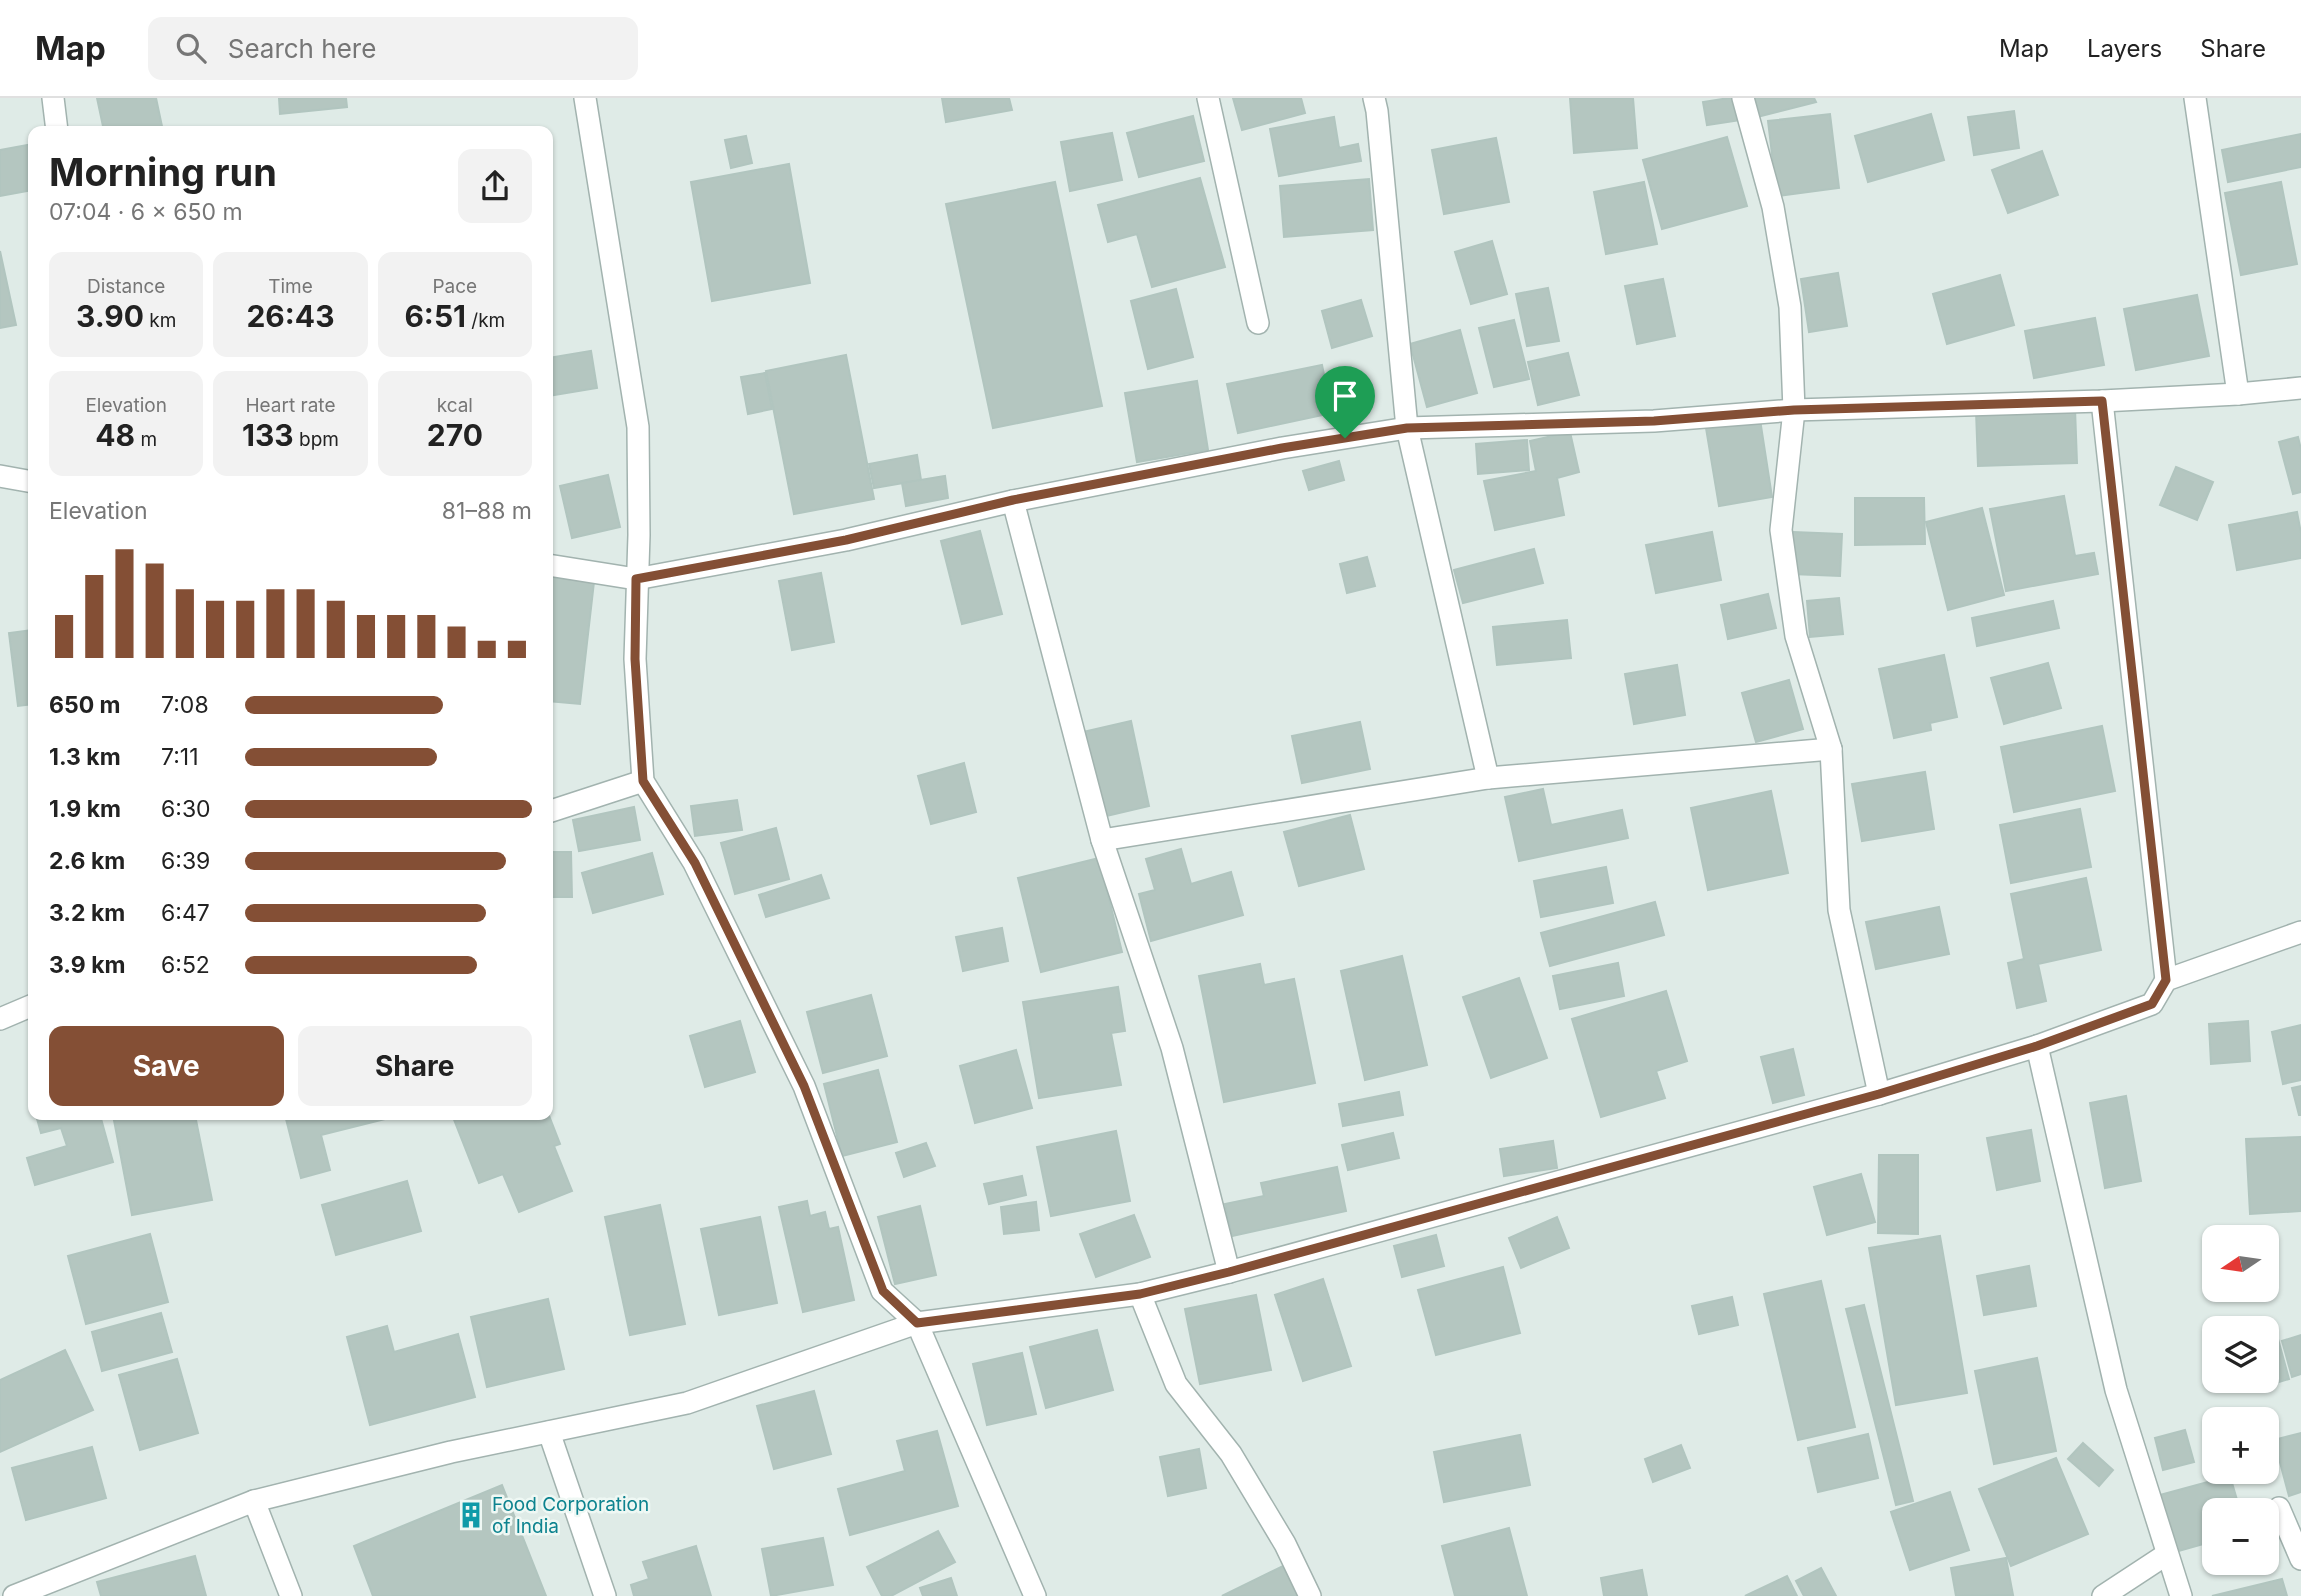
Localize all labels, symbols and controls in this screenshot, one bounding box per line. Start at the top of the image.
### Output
search box [148,17,638,80]
text: Map [35,28,106,68]
icon: search [172,29,210,67]
text: Search here [228,33,376,64]
text: Map [1999,34,2049,63]
text: Layers [2087,34,2162,63]
text: Share [2200,34,2266,63]
text: Morning run [49,149,277,195]
button: share [458,149,532,223]
text: 07:04 · 6 × 650 m [49,198,243,226]
text: Distance [87,275,165,298]
text: Time [268,275,313,298]
text: Pace [432,275,477,298]
text: 3.90 [76,298,144,334]
text: 26:43 [246,298,335,334]
text: 6:51 [404,298,466,334]
text: km [144,309,176,332]
text: /km [466,309,505,332]
pin [1315,366,1375,438]
icon: arrive [1326,377,1364,415]
text: Elevation [85,394,167,417]
text: Heart rate [245,394,335,417]
text: kcal [437,394,473,417]
text: 48 [95,417,135,453]
text: 133 [242,417,294,453]
text: 270 [427,417,483,453]
text: m [135,428,157,451]
text: bpm [294,428,339,451]
text: Elevation [49,497,148,525]
text: 81–88 m [442,497,532,525]
text: 650 m [49,691,121,719]
text: 7:08 [161,691,209,719]
text: 1.3 km [49,743,121,771]
text: 7:11 [161,743,199,771]
text: 1.9 km [49,795,121,823]
text: 6:30 [161,795,211,823]
text: 2.6 km [49,847,125,875]
text: 6:39 [161,847,210,875]
text: 3.2 km [49,899,125,927]
text: 6:47 [161,899,210,927]
text: 3.9 km [49,951,125,979]
text: 6:52 [161,951,210,979]
button: Save [49,1026,284,1106]
button: Share [298,1026,532,1106]
north arrow [2202,1225,2278,1302]
map controls [2202,1225,2279,1575]
button: layers [2202,1316,2279,1393]
button: + [2202,1407,2279,1484]
place label: Food Corporation of India [492,1493,649,1538]
button: − [2202,1498,2279,1575]
building icon: Food Corporation of India [456,1500,486,1530]

